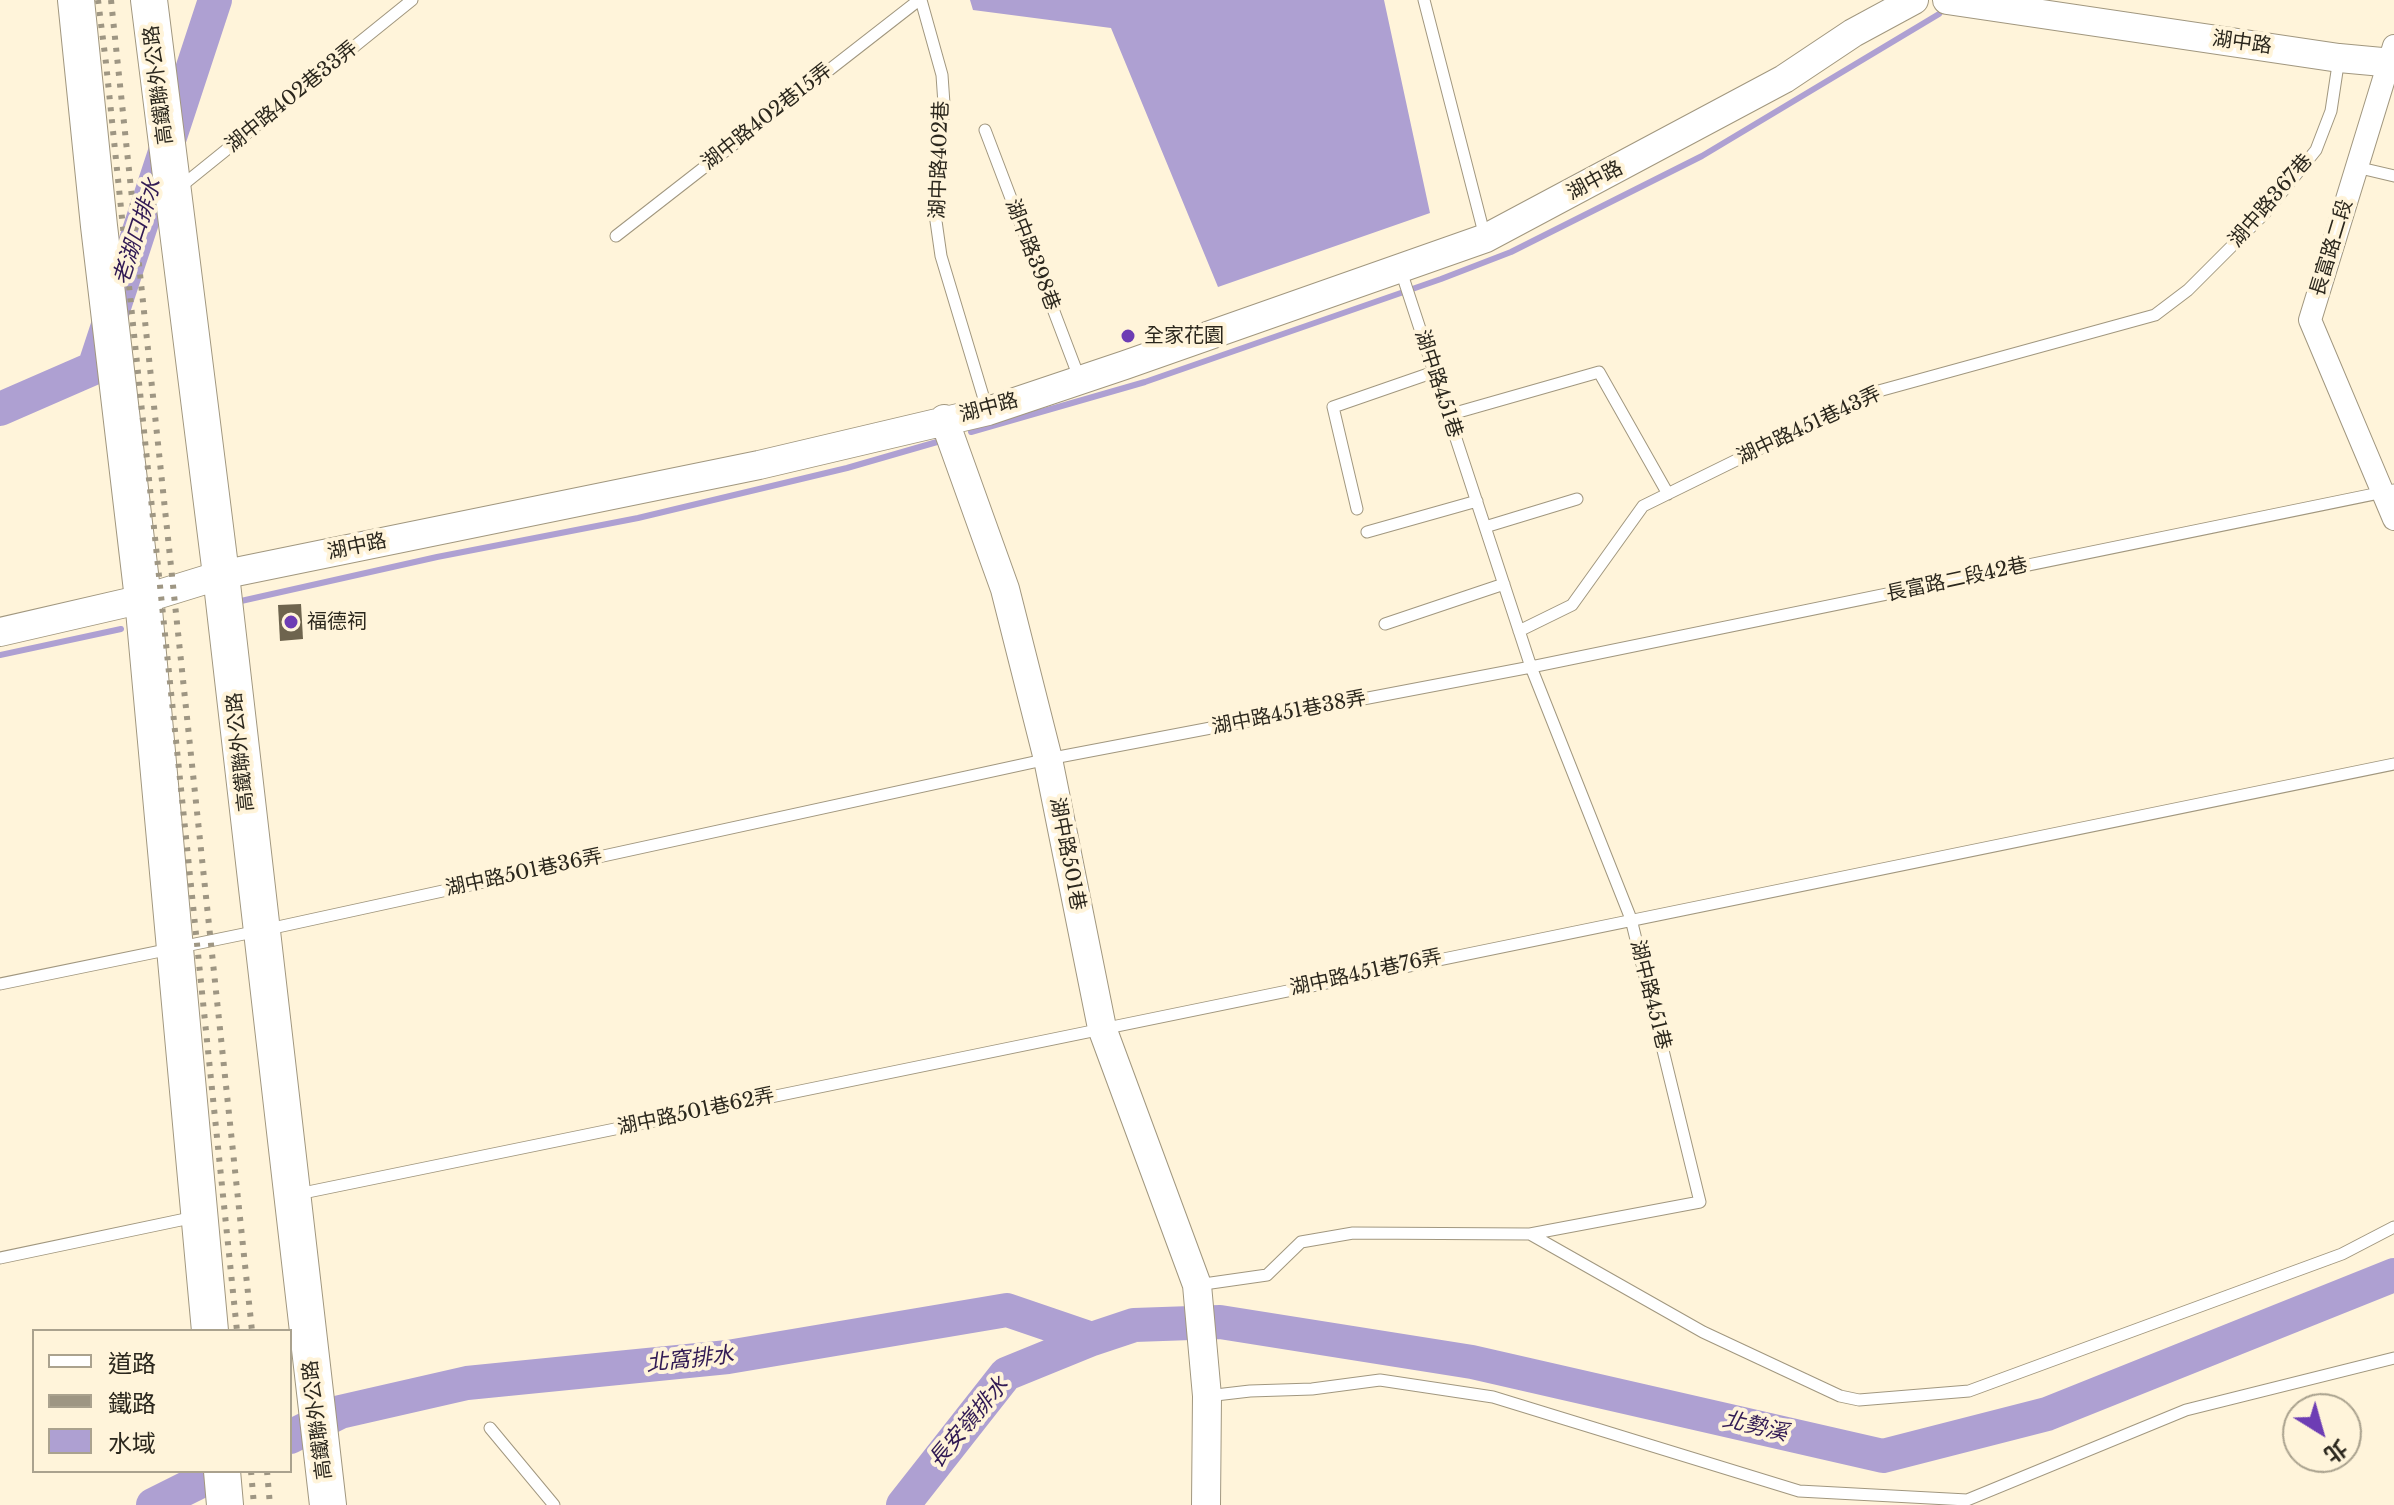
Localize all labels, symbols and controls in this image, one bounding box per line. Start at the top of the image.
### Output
street label: 高鐵聯外公路 [140,24,178,146]
street label: 湖中路 [2211,27,2273,59]
street label: 湖中路402巷33弄 [221,36,363,158]
street label: 湖中路402巷15弄 [697,59,837,175]
street label: 湖中路402巷 [926,100,954,220]
street label: 湖中路367巷 [2224,150,2318,252]
street label: 湖中路 [1563,156,1627,206]
water label: 老湖口排水 [108,176,168,288]
street label: 湖中路398巷 [1000,196,1064,314]
street label: 長富路二段 [2306,197,2358,299]
place label: 全家花園 [1144,324,1224,348]
marker: 全家花園 [1119,327,1137,345]
street label: 湖中路451巷 [1409,327,1467,441]
street label: 湖中路451巷43弄 [1733,382,1885,470]
street label: 湖中路 [957,389,1021,427]
street label: 湖中路 [325,529,389,565]
street label: 長富路二段42巷 [1884,553,2030,607]
place label: 福德祠 [307,610,367,634]
marker: 福德祠 [282,613,300,631]
street label: 湖中路451巷38弄 [1210,686,1368,740]
street label: 高鐵聯外公路 [223,691,259,813]
street label: 湖中路501巷 [1044,795,1090,913]
street label: 湖中路501巷36弄 [443,845,605,901]
street label: 湖中路451巷 [1625,938,1675,1052]
street label: 湖中路451巷76弄 [1288,945,1444,1001]
street label: 湖中路501巷62弄 [615,1084,777,1140]
legend [32,1329,292,1473]
water label: 北窩排水 [645,1342,735,1378]
text: 道路 [108,1349,156,1378]
street label: 高鐵聯外公路 [299,1359,337,1481]
water label: 長安嶺排水 [924,1372,1014,1474]
text: 鐵路 [108,1389,156,1418]
north arrow [2282,1393,2362,1473]
water label: 北勢溪 [1720,1407,1790,1447]
text: 水域 [108,1429,156,1458]
text: 北 [2319,1434,2352,1468]

